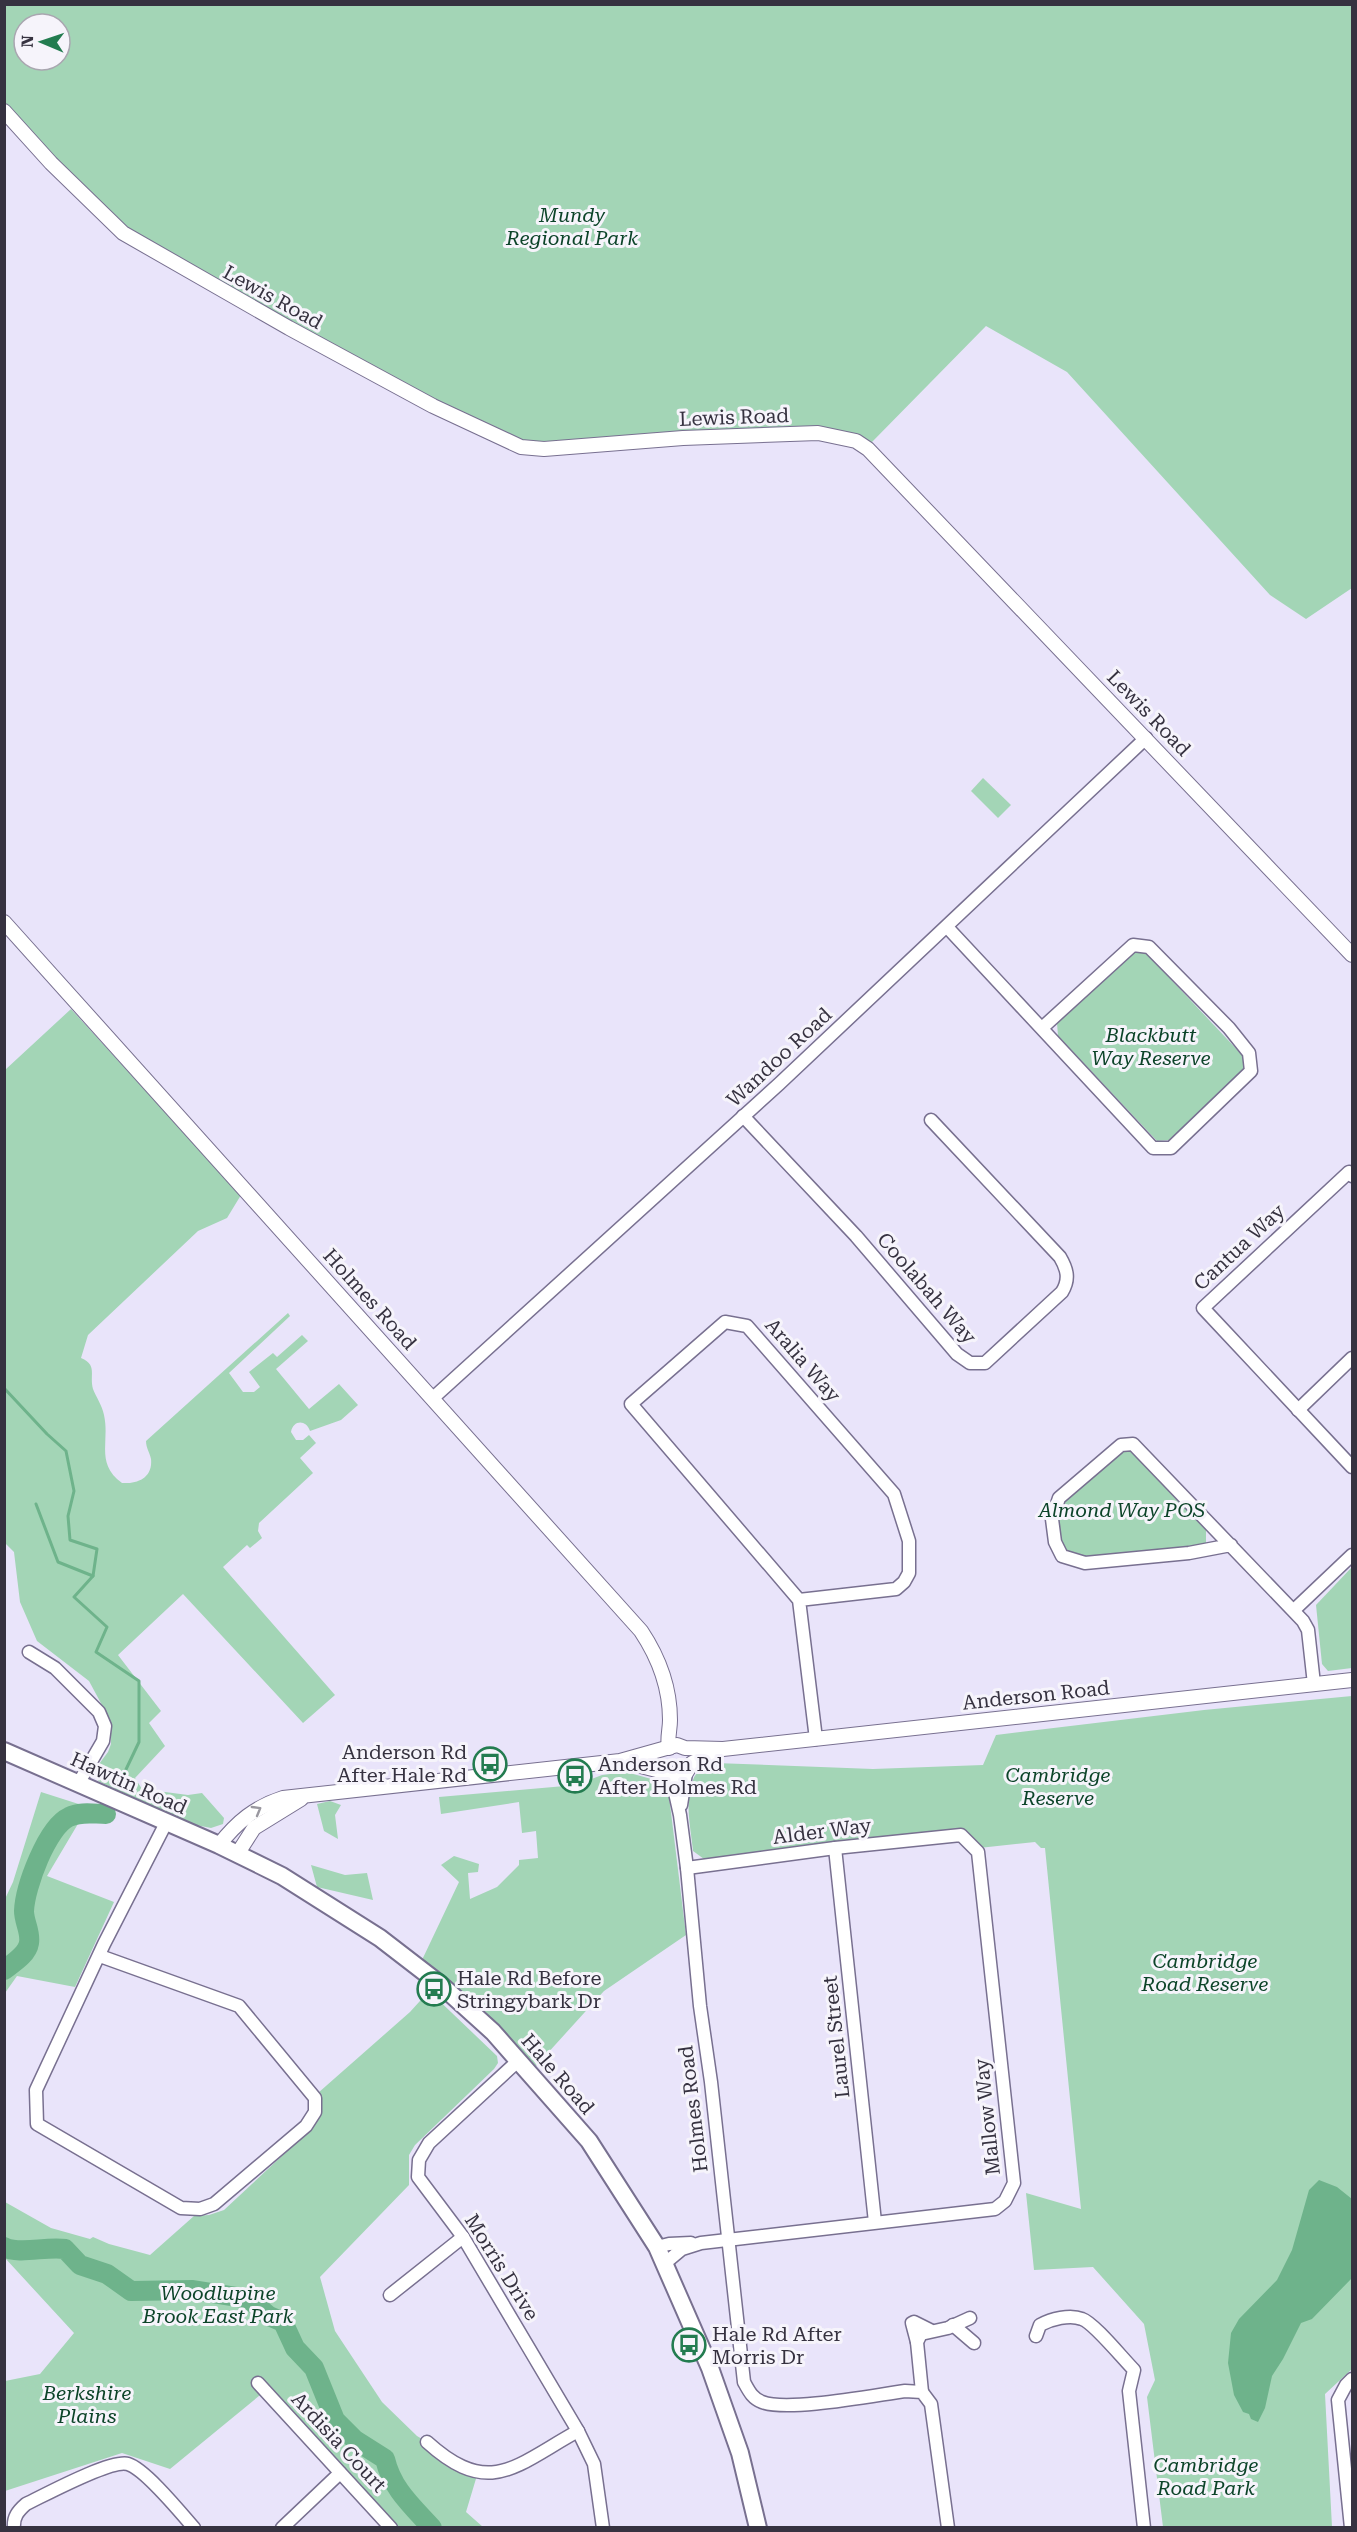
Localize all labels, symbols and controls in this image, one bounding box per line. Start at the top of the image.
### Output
north arrow [12,12,72,72]
text: N [18,35,37,48]
park label: Mundy Regional Park [505,203,638,250]
street label: Lewis Road [219,260,327,334]
street label: Lewis Road [679,403,790,431]
street label: Lewis Road [1102,665,1196,761]
street label: Wandoo Road [722,1002,837,1112]
park label: Blackbutt Way Reserve [1091,1023,1211,1070]
street label: Cantua Way [1189,1199,1290,1295]
street label: Coolabah Way [872,1228,982,1349]
street label: Holmes Road [318,1243,422,1355]
street label: Aralia Way [760,1313,846,1407]
park label: Almond Way POS [1038,1498,1205,1522]
street label: Anderson Road [961,1675,1111,1715]
place label: Anderson Rd After Hale Rd [337,1740,467,1787]
bus stop icon: Anderson Rd After Hale Rd [472,1746,508,1782]
street label: Hawtin Road [67,1747,191,1819]
place label: Anderson Rd After Holmes Rd [598,1752,757,1799]
bus stop icon: Anderson Rd After Holmes Rd [557,1758,593,1794]
park label: Cambridge Reserve [1006,1763,1110,1810]
one-way arrow [251,1806,261,1817]
street label: Alder Way [771,1813,873,1849]
park label: Cambridge Road Reserve [1141,1949,1268,1996]
place label: Hale Rd Before Stringybark Dr [457,1966,601,2013]
bus stop icon: Hale Rd Before Stringybark Dr [416,1971,452,2007]
street label: Laurel Street [818,1974,854,2100]
street label: Hale Road [517,2029,600,2119]
street label: Holmes Road [673,2044,713,2174]
street label: Mallow Way [969,2057,1005,2177]
street label: Morris Drive [460,2209,544,2325]
park label: Woodlupine Brook East Park [142,2281,294,2328]
place label: Hale Rd After Morris Dr [712,2322,842,2369]
bus stop icon: Hale Rd After Morris Dr [671,2327,707,2363]
park label: Berkshire Plains [42,2381,131,2428]
street label: Ardisia Court [286,2387,392,2497]
park label: Cambridge Road Park [1154,2453,1258,2500]

